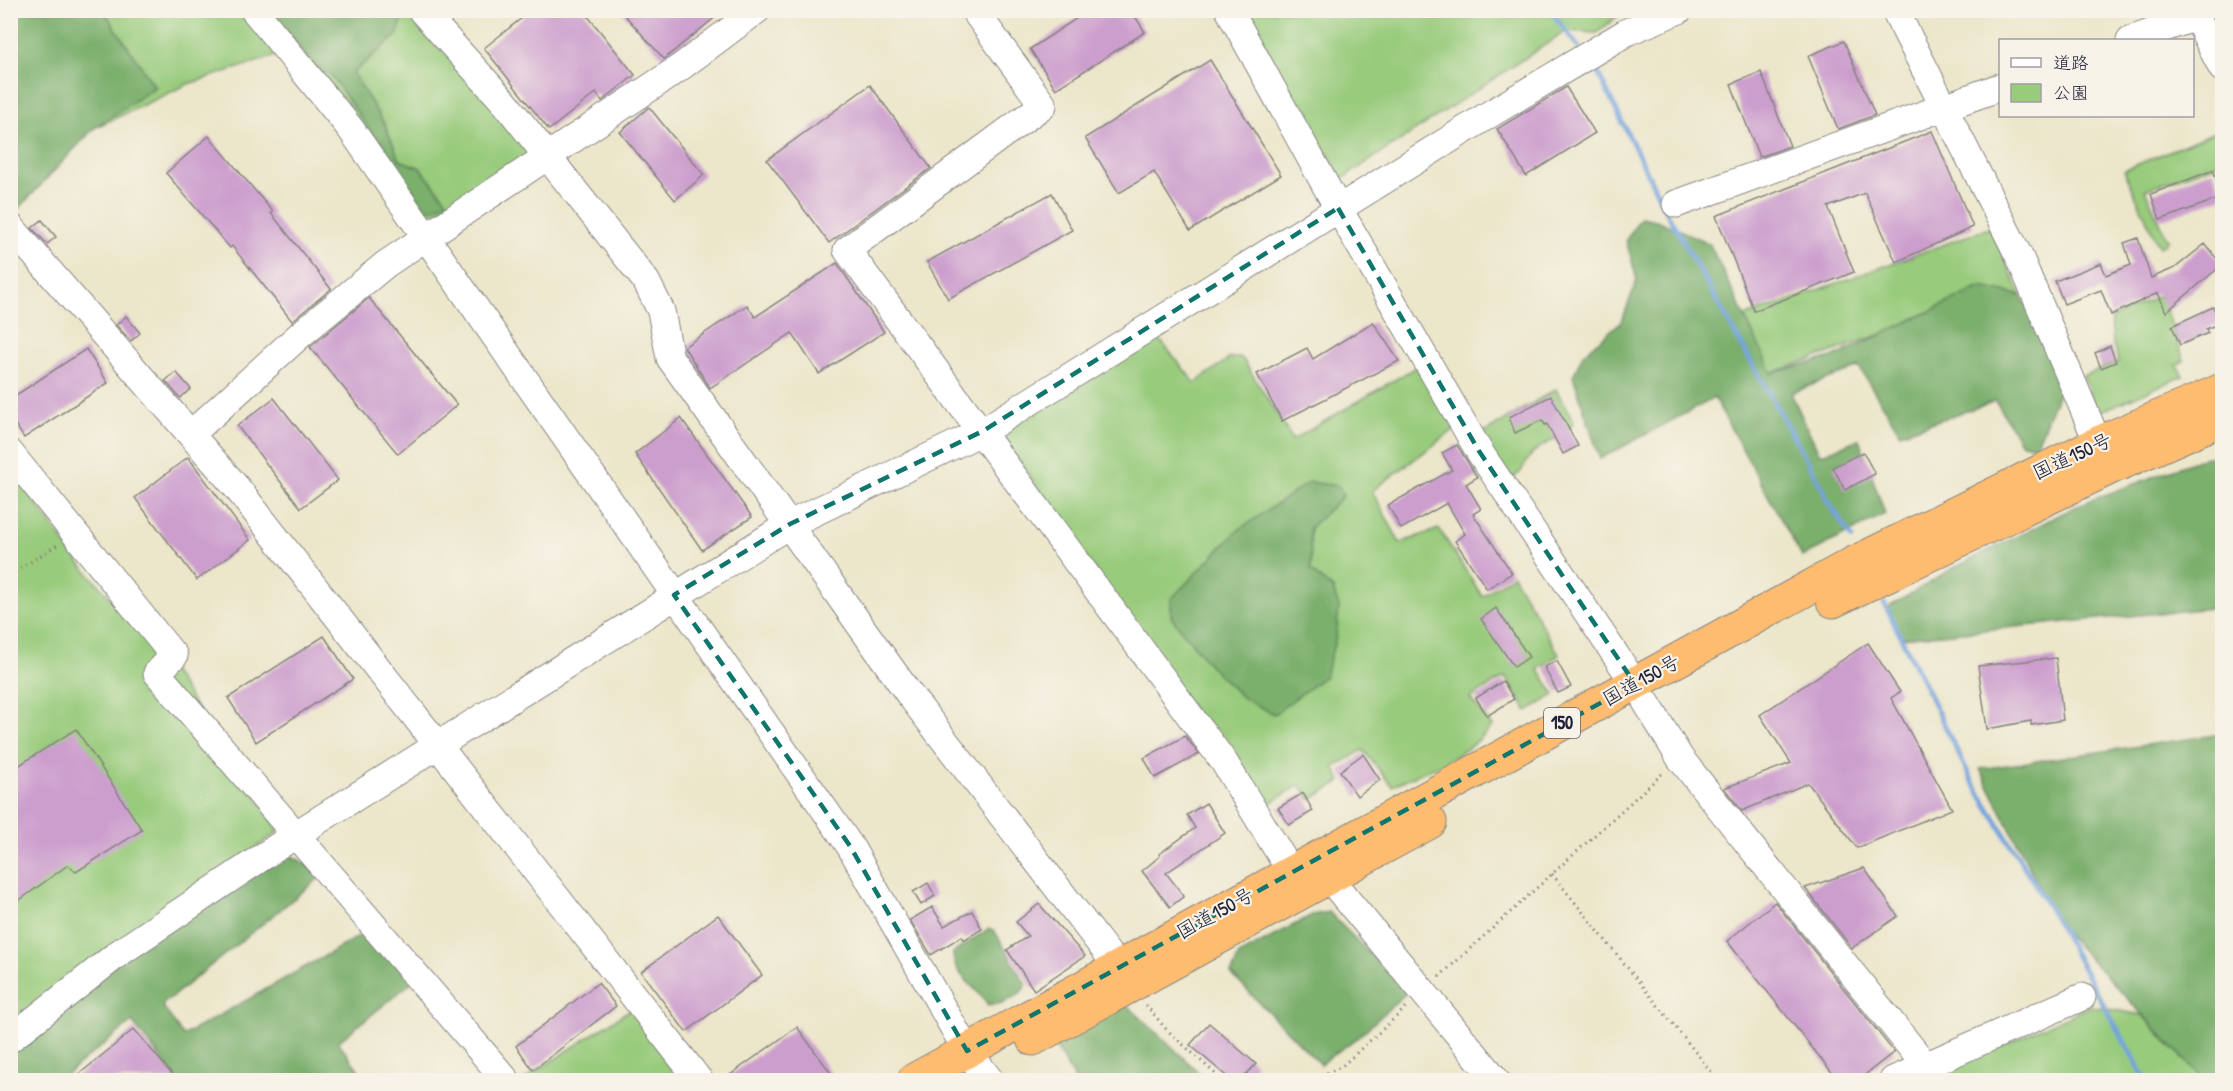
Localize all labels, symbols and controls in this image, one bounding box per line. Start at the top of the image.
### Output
legend [1999,39,2194,117]
text: 道路 [2053,50,2089,75]
text: 公園 [2053,80,2089,105]
street label: 国道150号 [2028,425,2116,486]
street label: 国道150号 [1597,647,1684,712]
road number: 150 [1544,708,1580,738]
street label: 国道150号 [1171,880,1258,945]

